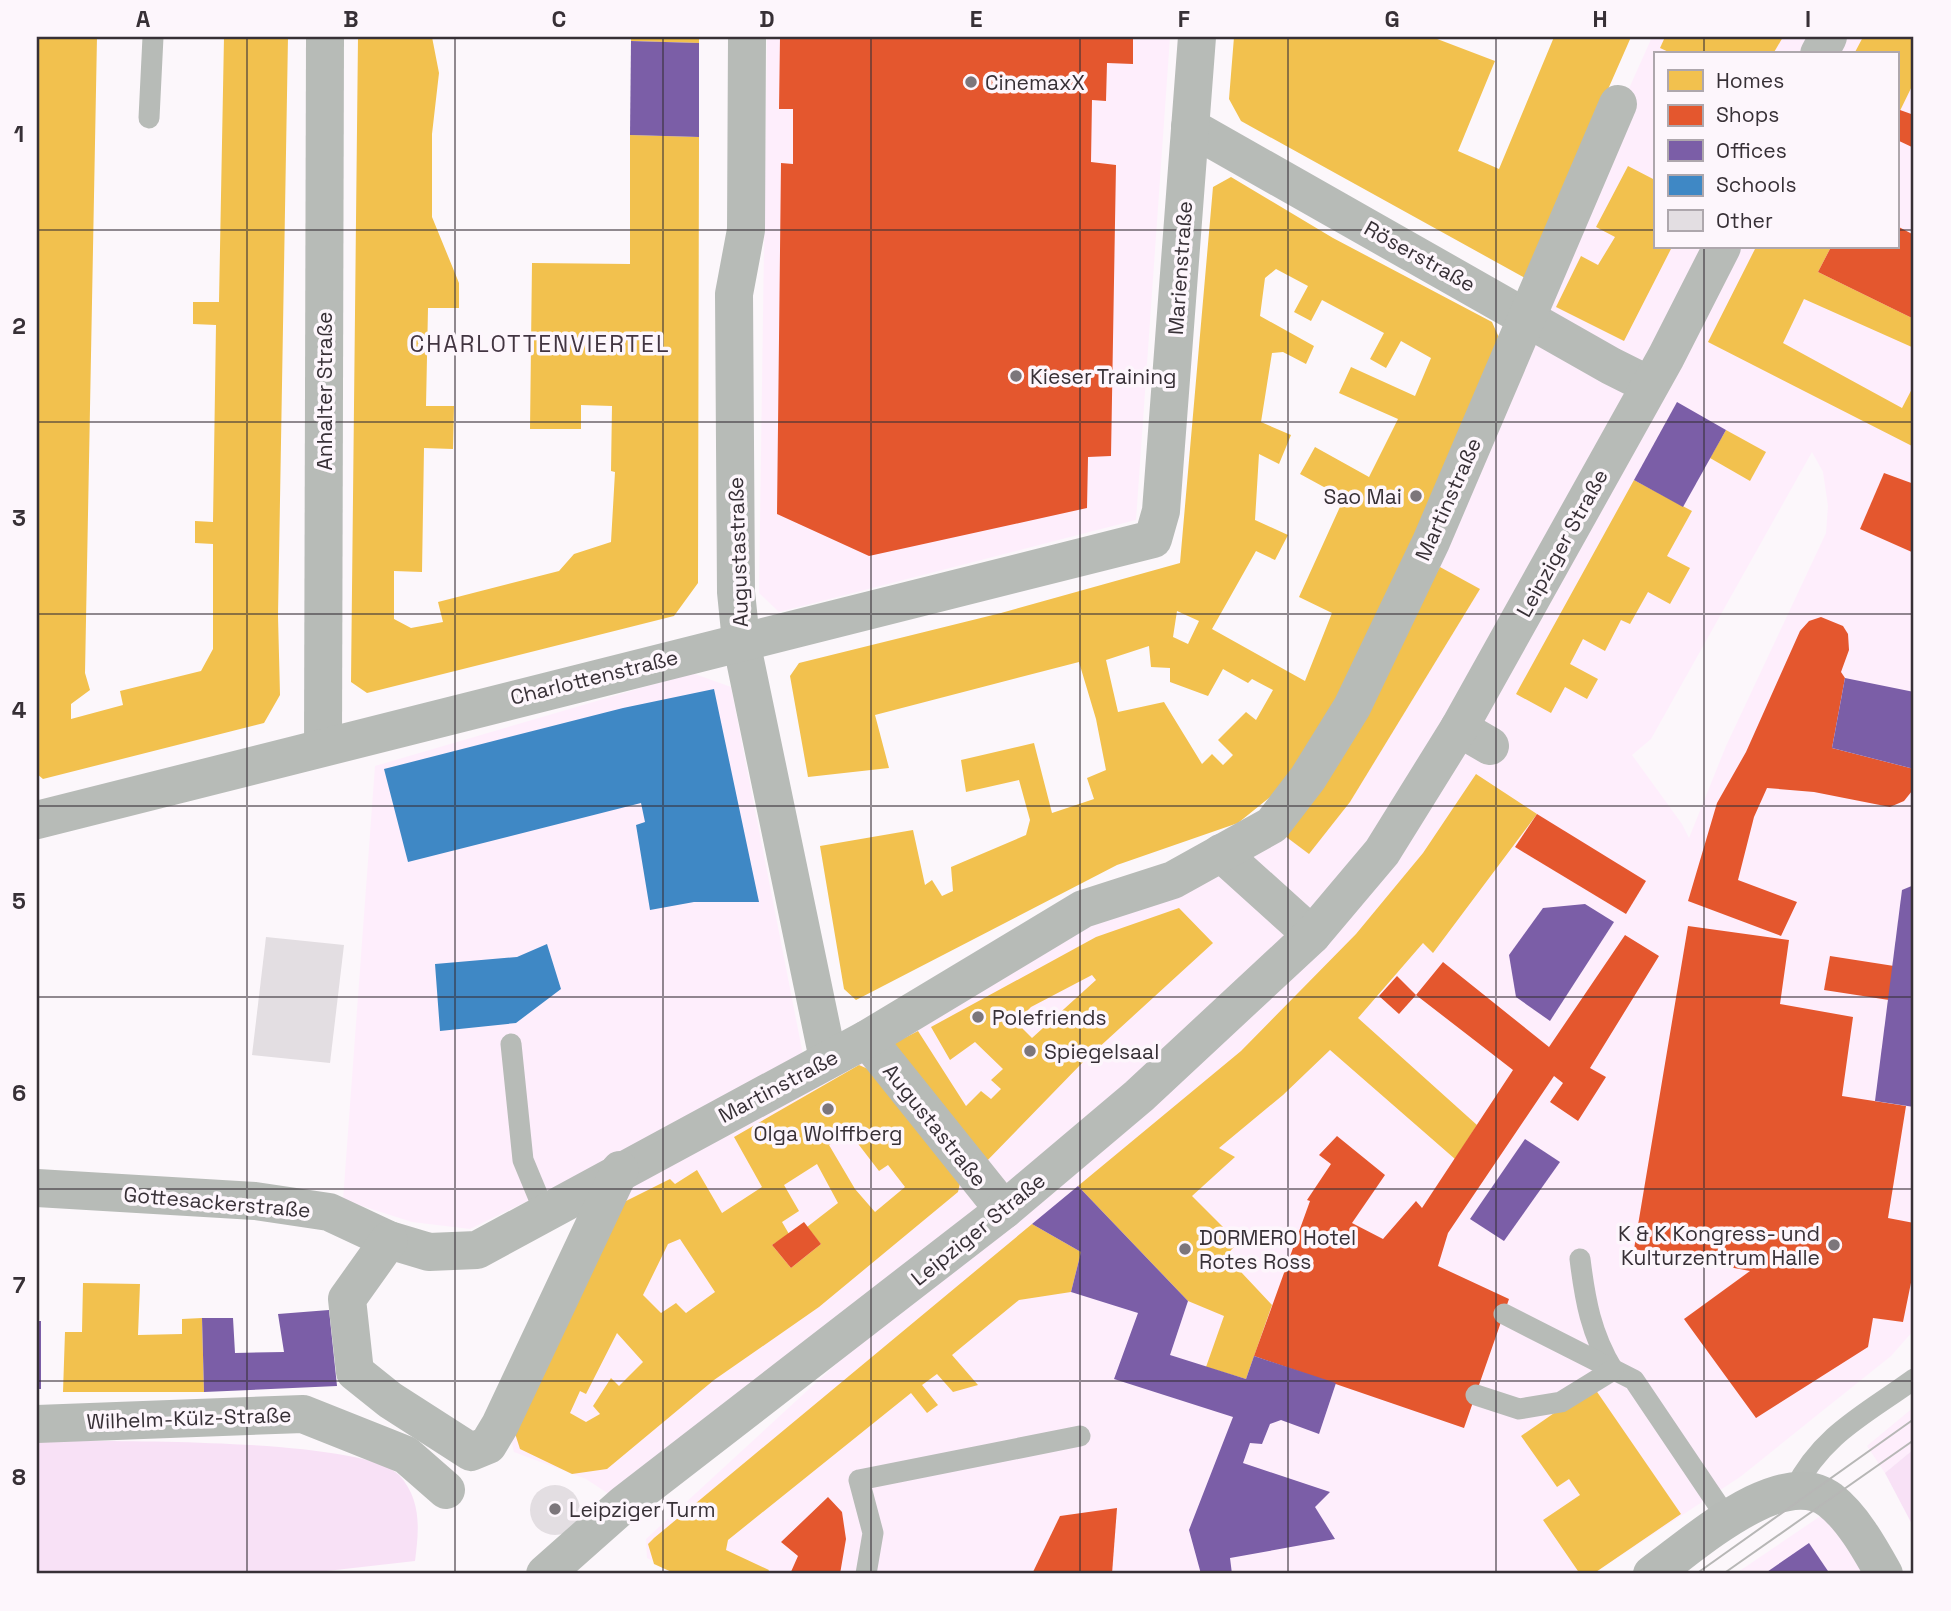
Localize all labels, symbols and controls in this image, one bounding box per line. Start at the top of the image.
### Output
text: A [136,4,151,34]
text: B [343,4,359,34]
text: C [552,4,566,34]
text: D [759,4,775,34]
text: E [970,4,982,34]
text: F [1178,4,1190,34]
text: G [1384,4,1400,34]
text: H [1592,4,1608,34]
text: I [1805,4,1811,34]
legend [1654,52,1898,248]
text: Homes [1716,67,1784,94]
place label: CinemaxX [985,69,1085,96]
marker: CinemaxX [963,74,979,90]
text: Shops [1716,101,1779,128]
text: 1 [14,119,24,149]
text: Offices [1716,137,1787,164]
text: Schools [1716,171,1796,198]
street label: Marienstraße [1162,200,1198,336]
text: Other [1716,207,1773,234]
street label: Röserstraße [1360,214,1480,298]
text: 2 [12,311,26,341]
street label: Anhalter Straße [311,312,338,471]
district label: CHARLOTTENVIERTEL [409,329,671,359]
place label: Kieser Training [1030,363,1177,390]
marker: Kieser Training [1008,368,1024,384]
street label: Martinstraße [1409,433,1487,565]
street label: Leipziger Straße [1510,464,1614,622]
street label: Augustastraße [722,476,754,628]
place label: Sao Mai [1324,483,1402,510]
marker: Sao Mai [1408,488,1424,504]
text: 3 [12,503,26,533]
street label: Charlottenstraße [507,643,681,711]
text: 4 [12,695,27,725]
text: 5 [12,886,26,916]
place label: Polefriends [992,1004,1107,1031]
marker: Polefriends [970,1009,986,1025]
place label: Spiegelsaal [1044,1038,1159,1065]
street label: Martinstraße [714,1043,842,1129]
marker: Spiegelsaal [1022,1043,1038,1059]
street label: Augustastraße [877,1058,993,1192]
text: 6 [12,1078,26,1108]
marker: Olga Wolffberg [820,1101,836,1117]
place label: Olga Wolffberg [753,1120,903,1147]
street label: Leipziger Straße [905,1167,1051,1291]
street label: Gottesackerstraße [122,1180,312,1224]
place label: K & K Kongress- und Kulturzentrum Halle [1618,1220,1820,1271]
place label: DORMERO Hotel Rotes Ross [1199,1224,1356,1275]
marker: K & K Kongress- und Kulturzentrum Halle [1826,1237,1842,1253]
marker: DORMERO Hotel Rotes Ross [1177,1241,1193,1257]
text: 7 [13,1270,26,1300]
street label: Wilhelm-Külz-Straße [86,1401,292,1435]
text: 8 [12,1462,26,1492]
place label: Leipziger Turm [569,1496,715,1523]
marker: Leipziger Turm [547,1501,563,1517]

